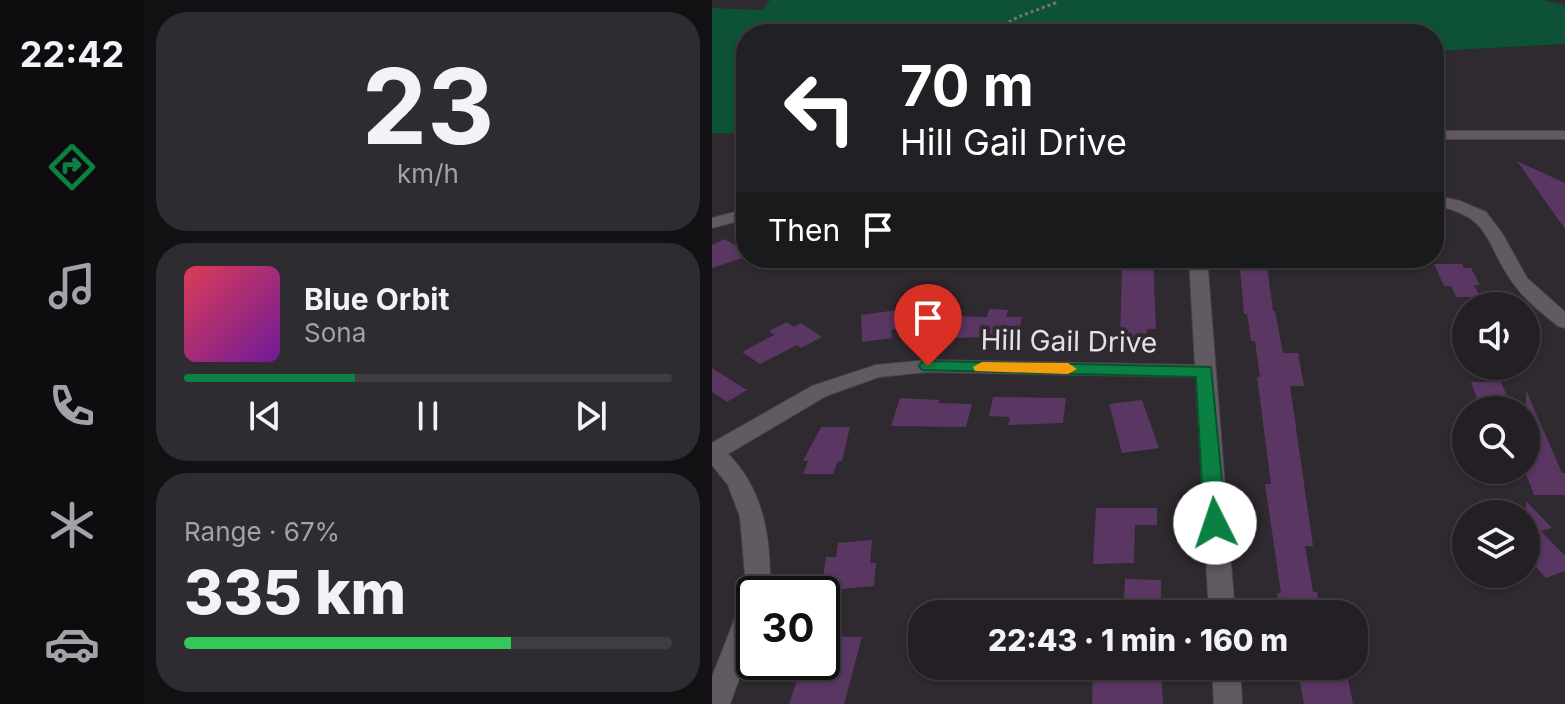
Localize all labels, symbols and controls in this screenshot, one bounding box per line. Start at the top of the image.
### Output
text: 22:42 [20,32,124,76]
text: 23 [362,43,494,169]
text: 70 m [900,52,1034,120]
icon: left [768,56,872,160]
text: Hill Gail Drive [900,120,1127,164]
icon: directions [44,139,100,195]
text: km/h [397,158,459,189]
icon: arrive [856,208,900,252]
text: Then [768,212,840,248]
icon: music [44,258,100,314]
text: Blue Orbit [304,281,449,317]
pin [894,284,962,366]
map controls [1452,292,1540,588]
button: sound [1452,292,1540,380]
icon: arrive [906,296,950,340]
text: Sona [304,317,366,348]
street label: Hill Gail Drive [980,322,1158,360]
icon: phone [44,378,100,434]
icon: previous [243,394,287,438]
icon: pause [406,394,450,438]
icon: next [569,394,613,438]
button: search [1452,396,1540,484]
position arrow [1173,481,1257,565]
icon: climate [44,497,100,553]
button: layers [1452,500,1540,588]
text: Range · 67% [184,516,340,547]
text: 335 km [184,556,406,628]
speed limit sign: 30 [736,576,840,680]
icon: car [44,616,100,672]
text: 22:43 · 1 min · 160 m [988,622,1288,658]

